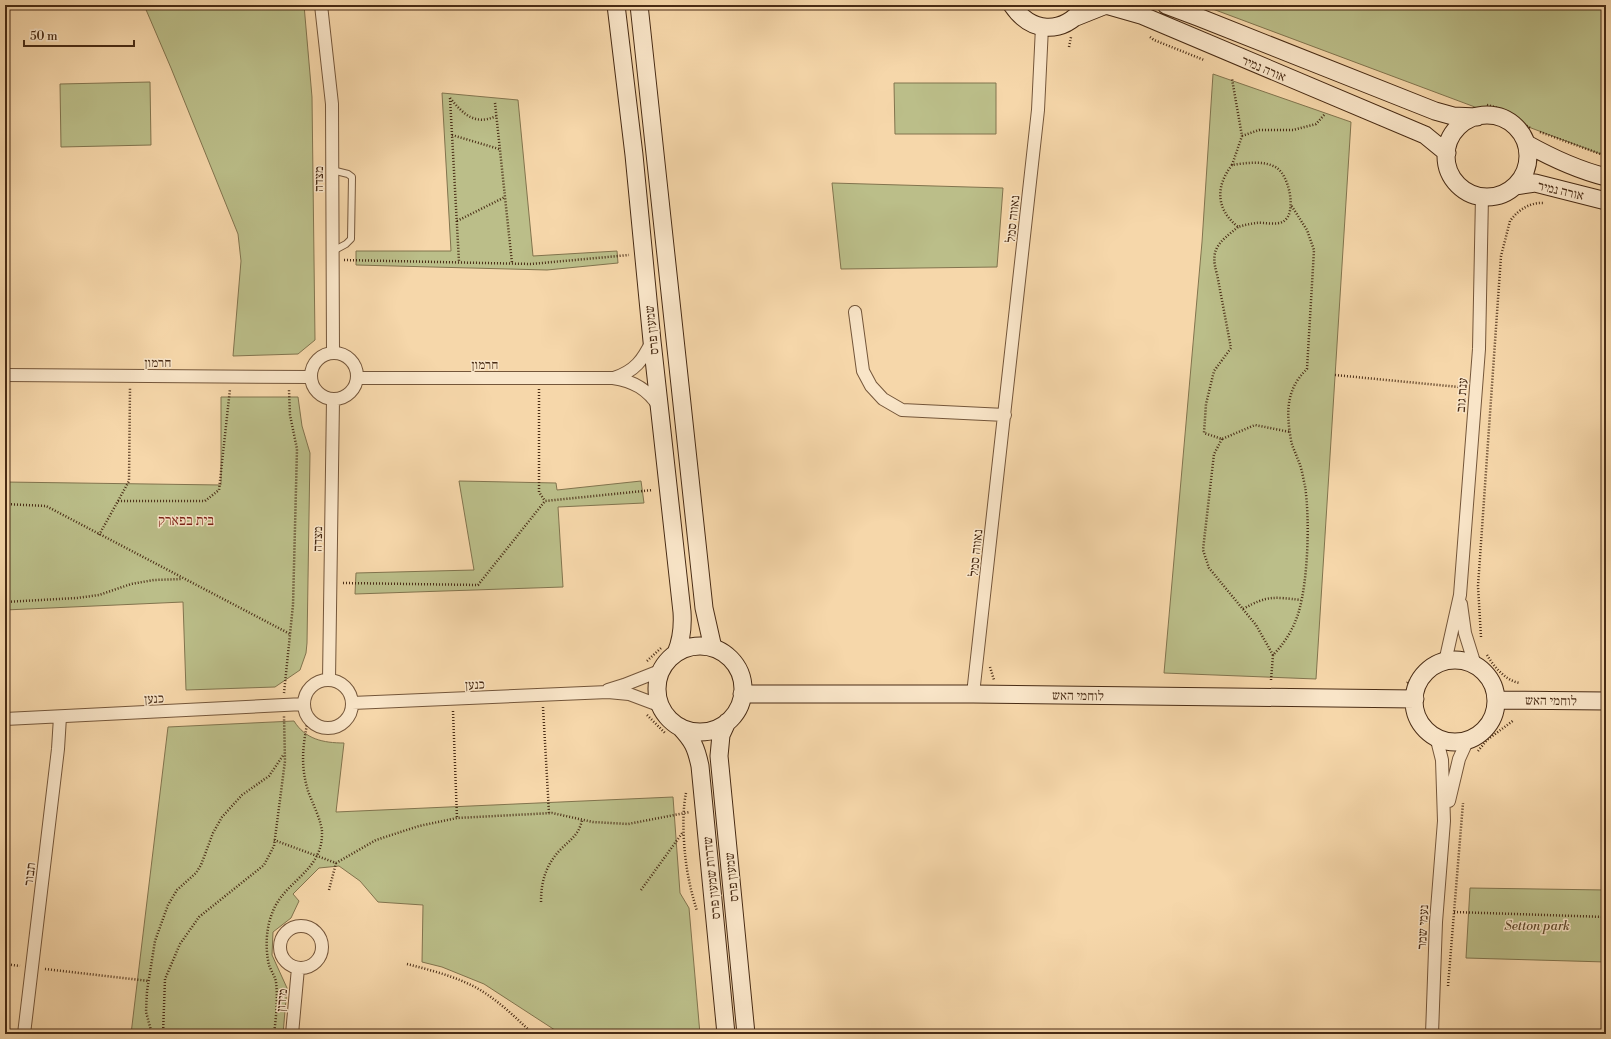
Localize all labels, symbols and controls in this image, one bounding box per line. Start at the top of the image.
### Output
scale bar [24,22,134,48]
text: 50 m [30,29,58,44]
street label: אורה נמיר [1239,52,1288,86]
street label: מצדה [311,166,327,192]
street label: אורה נמיר [1536,178,1586,204]
street label: נאווה סמל [1003,194,1023,244]
street label: שמעון פרס [641,304,663,355]
street label: חרמון [145,355,171,371]
street label: חרמון [472,357,498,373]
street label: ענת גוב [1453,377,1471,413]
district label: בית בפארק [158,512,214,530]
street label: מצדה [310,526,326,552]
street label: נאווה סמל [966,528,986,578]
street label: כנען [465,677,485,693]
street label: לוחמי האש [1052,688,1104,704]
street label: כנען [144,690,164,708]
street label: לוחמי האש [1525,693,1577,709]
street label: שדרות שמעון פרס [700,836,724,920]
street label: שמעון פרס [721,851,743,902]
street label: תבור [21,862,39,887]
street label: נעמי שמר [1414,904,1432,950]
park label: Setton park [1504,918,1570,934]
street label: מירון [273,988,291,1012]

